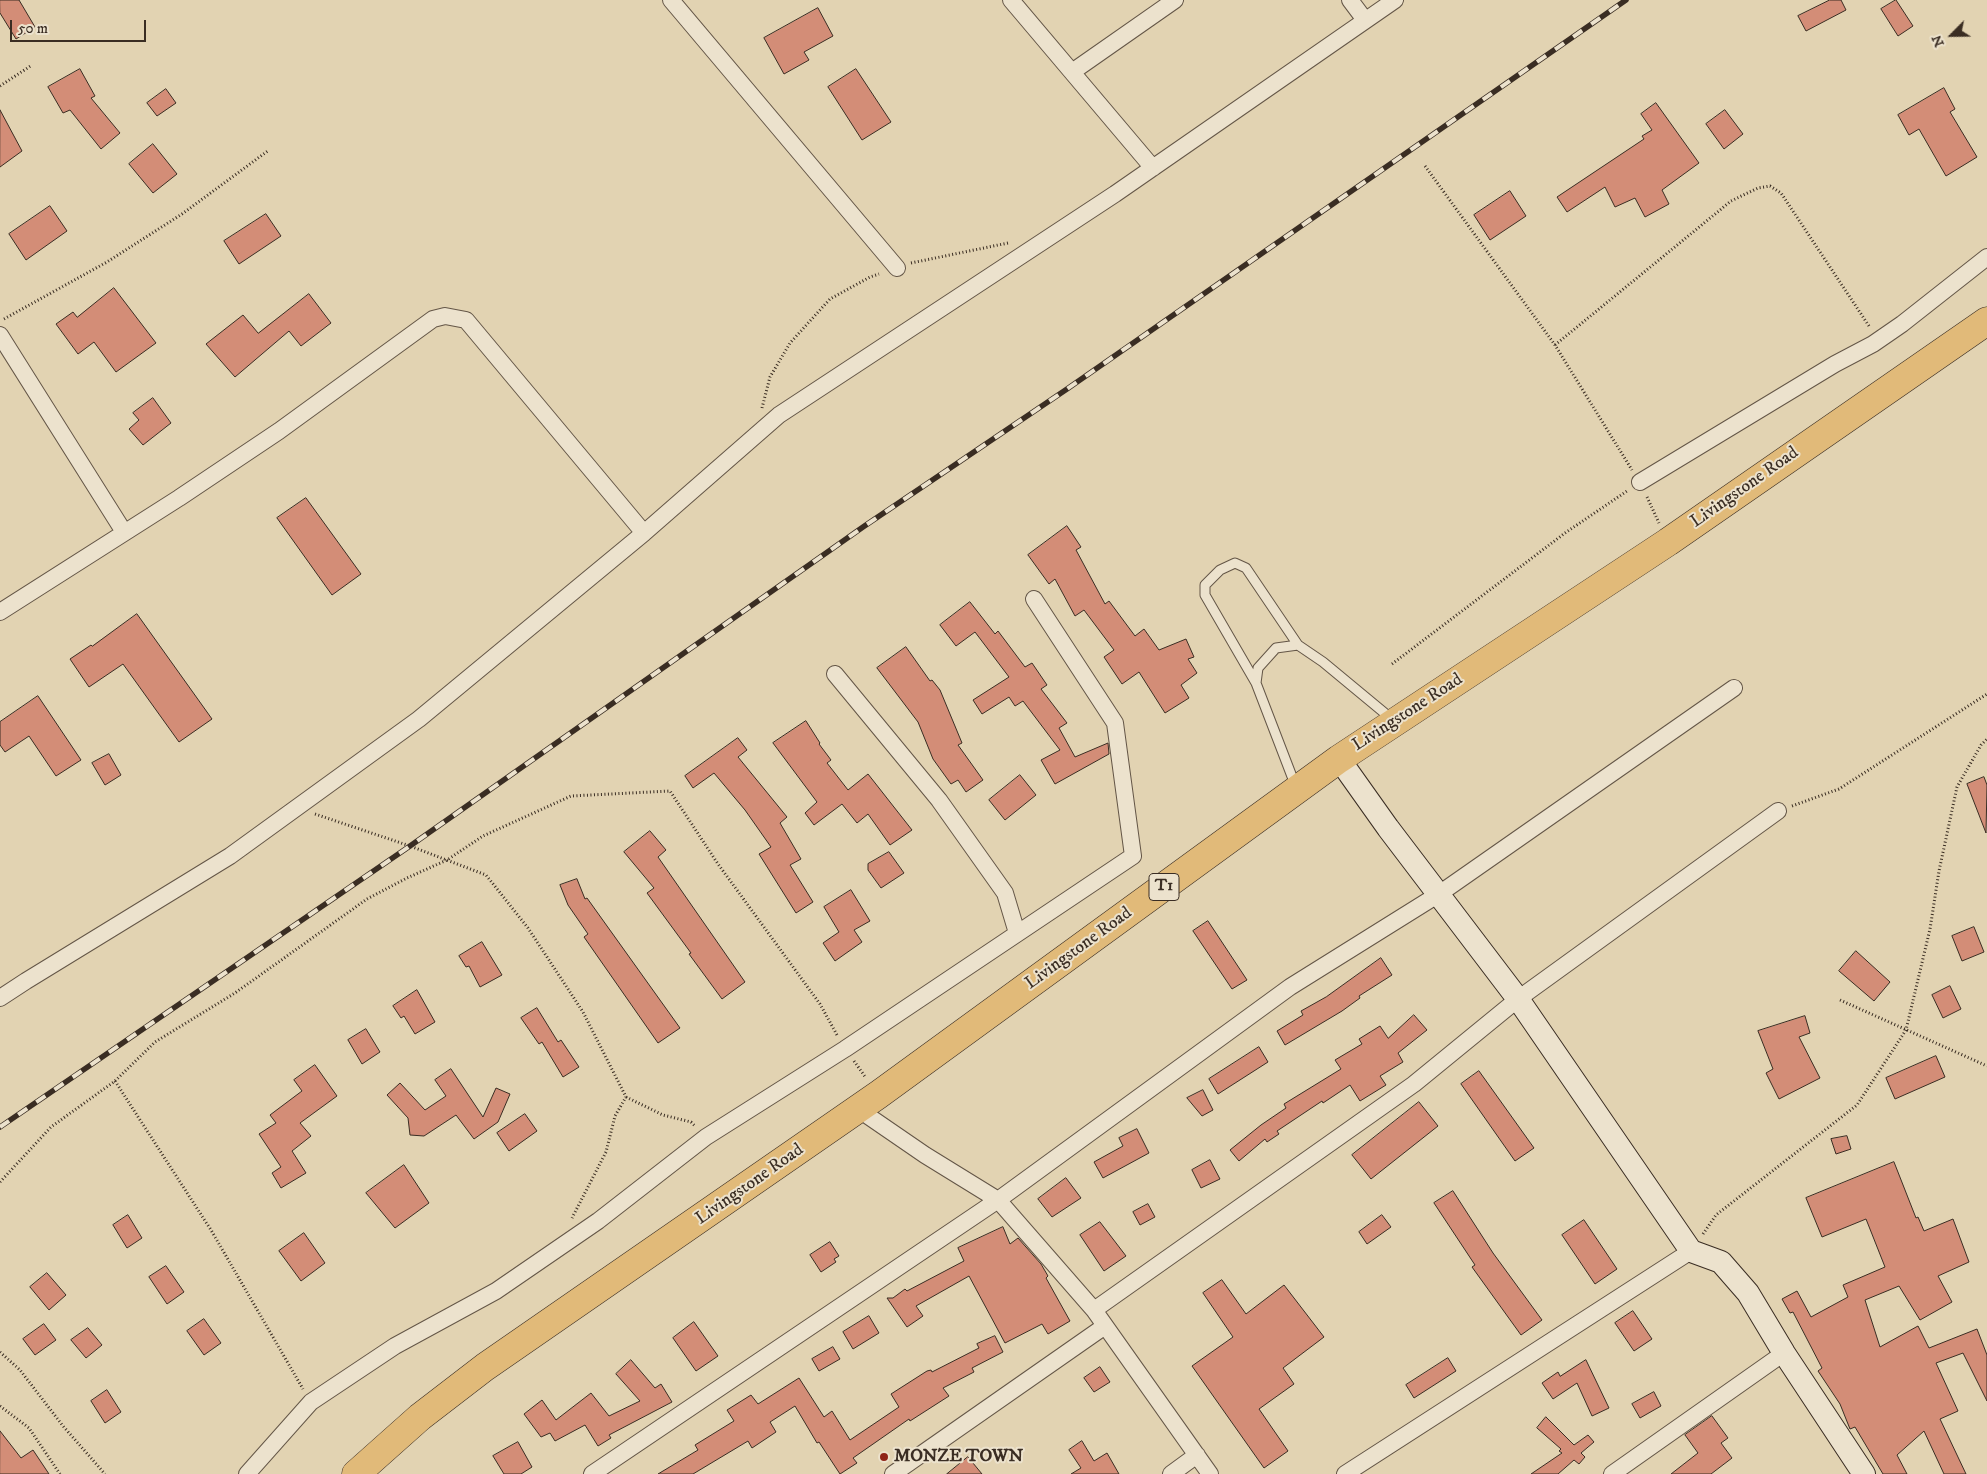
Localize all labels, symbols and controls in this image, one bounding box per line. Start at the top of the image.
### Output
scale bar [12,10,149,42]
north arrow [1927,10,1977,60]
text: 50 m [18,19,48,38]
text: N [1928,32,1949,50]
street label: Livingstone Road [1687,443,1803,533]
street label: Livingstone Road [1349,669,1467,757]
road number: T1 [1149,874,1179,900]
street label: Livingstone Road [1021,903,1137,995]
street label: Livingstone Road [692,1140,808,1230]
place label: MONZE TOWN [894,1446,1023,1468]
marker: MONZE TOWN [878,1451,890,1463]

